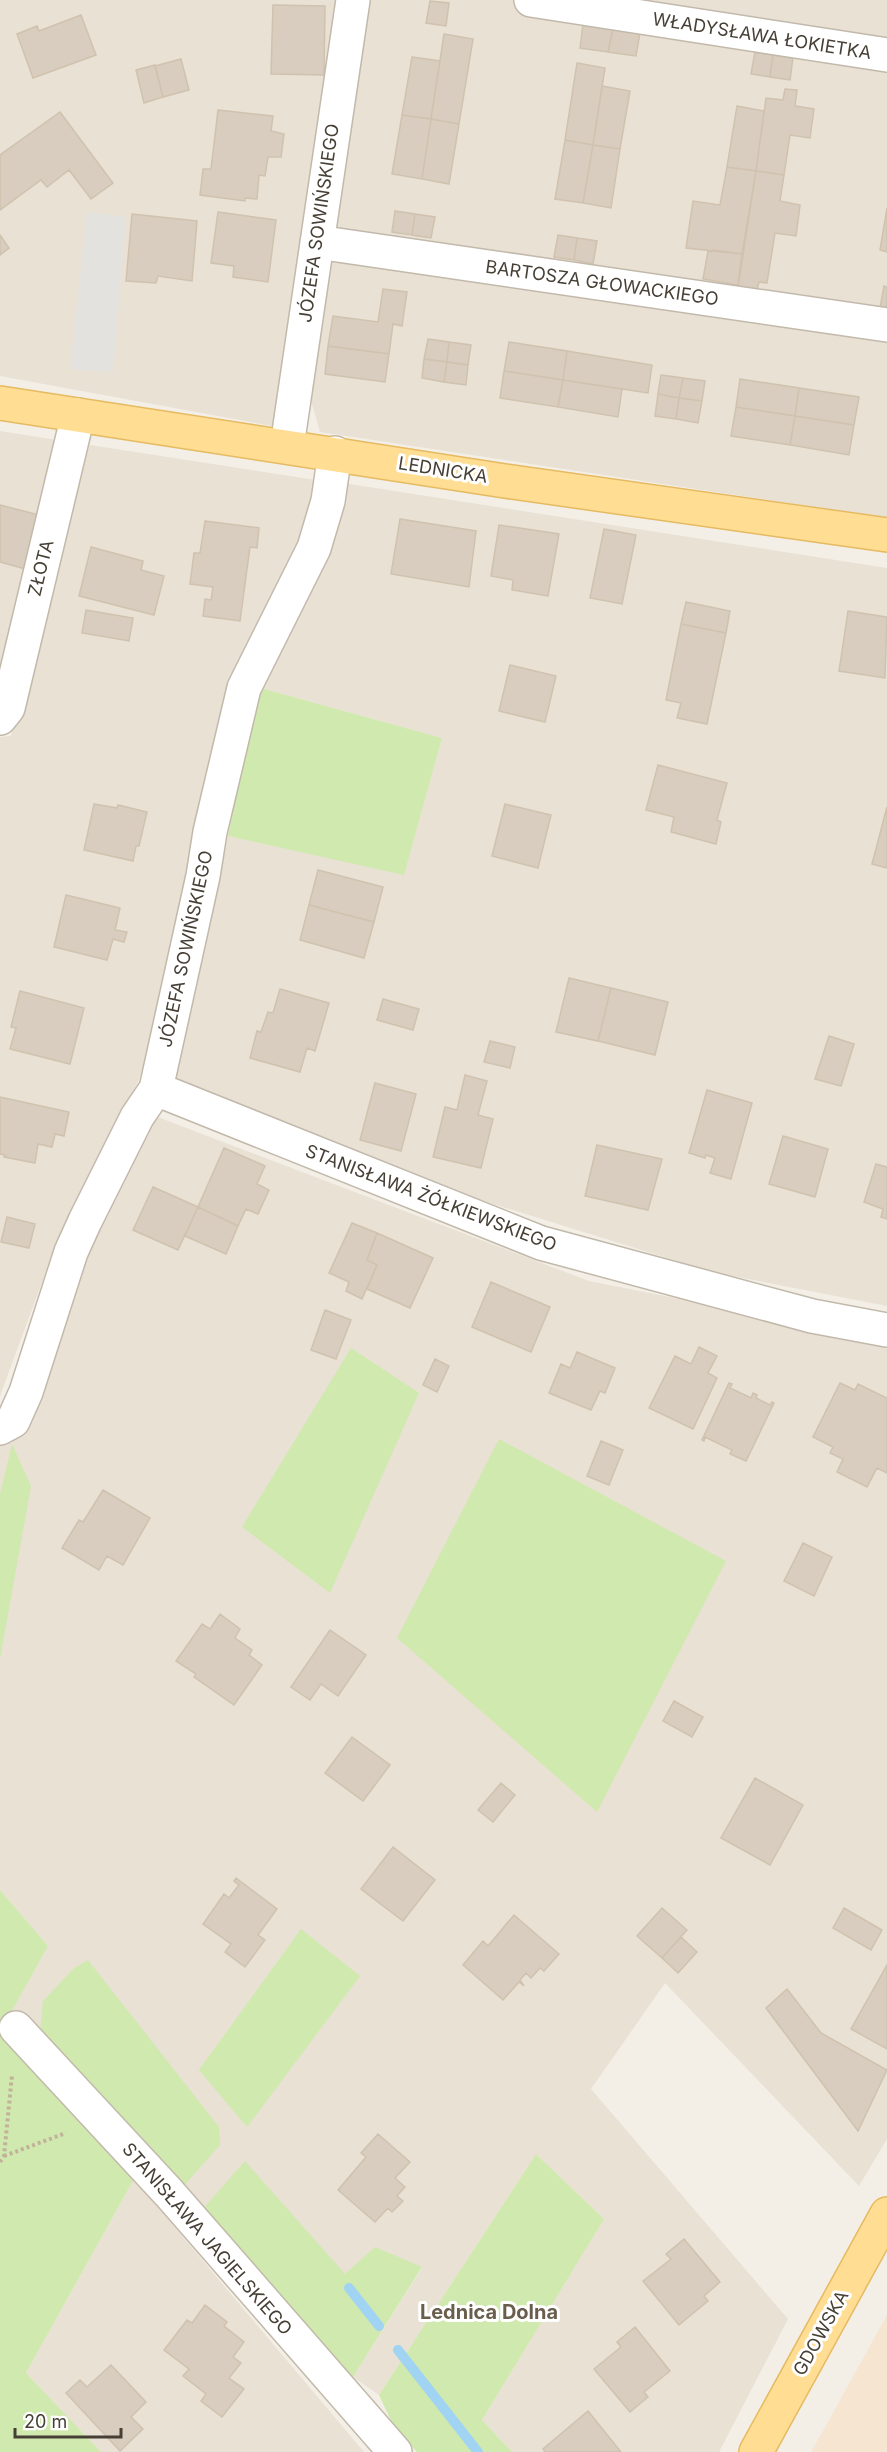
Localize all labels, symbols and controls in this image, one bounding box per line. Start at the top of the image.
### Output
street label: WŁADYSŁAWA ŁOKIETKA [651,8,873,63]
street label: JÓZEFA SOWIŃSKIEGO [293,122,343,324]
street label: BARTOSZA GŁOWACKIEGO [484,256,720,309]
street label: LEDNICKA [397,452,489,487]
street label: ZŁOTA [23,538,58,598]
street label: JÓZEFA SOWIŃSKIEGO [153,848,217,1049]
street label: STANISŁAWA ŻÓŁKIEWSKIEGO [303,1139,560,1255]
street label: STANISŁAWA JAGIELSKIEGO [118,2138,297,2339]
street label: GDOWSKA [789,2287,853,2379]
district label: Lednica Dolna [420,2300,558,2324]
scale bar [15,2401,122,2439]
text: 20 m [24,2411,67,2432]

